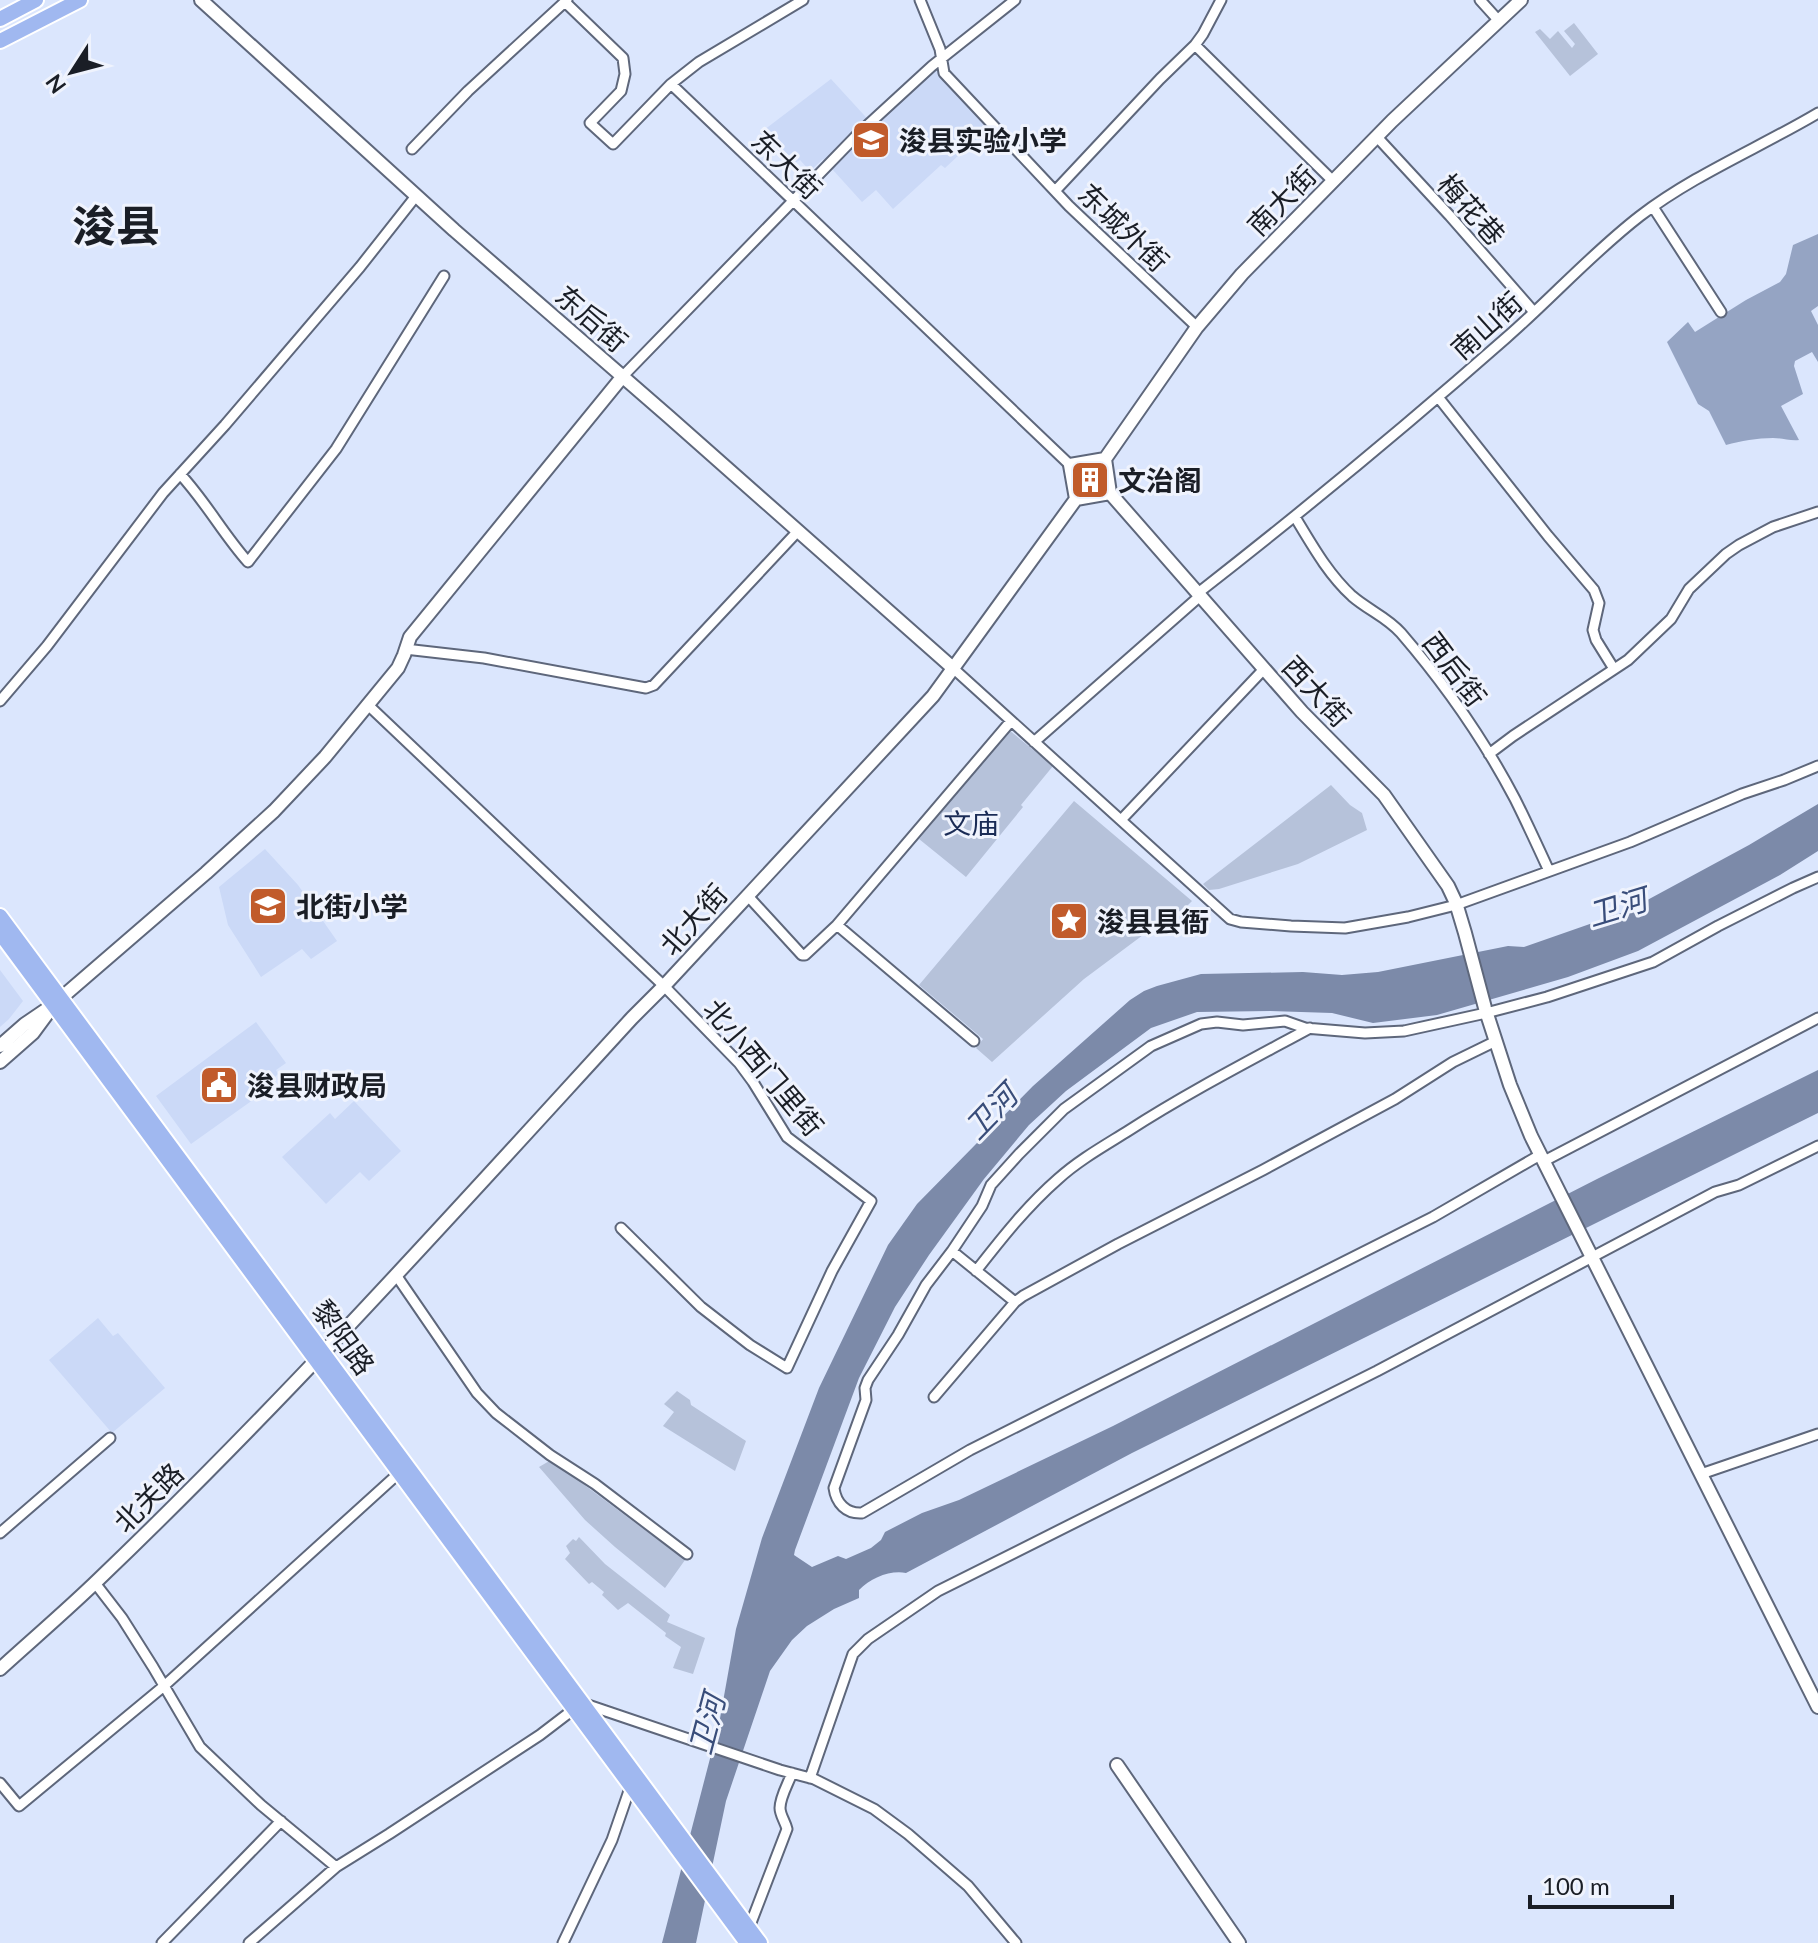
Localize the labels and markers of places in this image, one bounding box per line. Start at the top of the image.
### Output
school or university icon: 浚县实验小学 [850,119,892,161]
place label: 浚县实验小学 [899,123,1067,157]
building icon: 文治阁 [1069,459,1111,501]
place label: 文治阁 [1118,463,1202,497]
school or university icon: 北街小学 [247,885,289,927]
place label: 北街小学 [296,889,408,923]
place icon: 浚县县衙 [1048,900,1090,942]
place label: 浚县县衙 [1097,904,1209,938]
public building icon: 浚县财政局 [198,1064,240,1106]
place label: 浚县财政局 [247,1068,387,1102]

